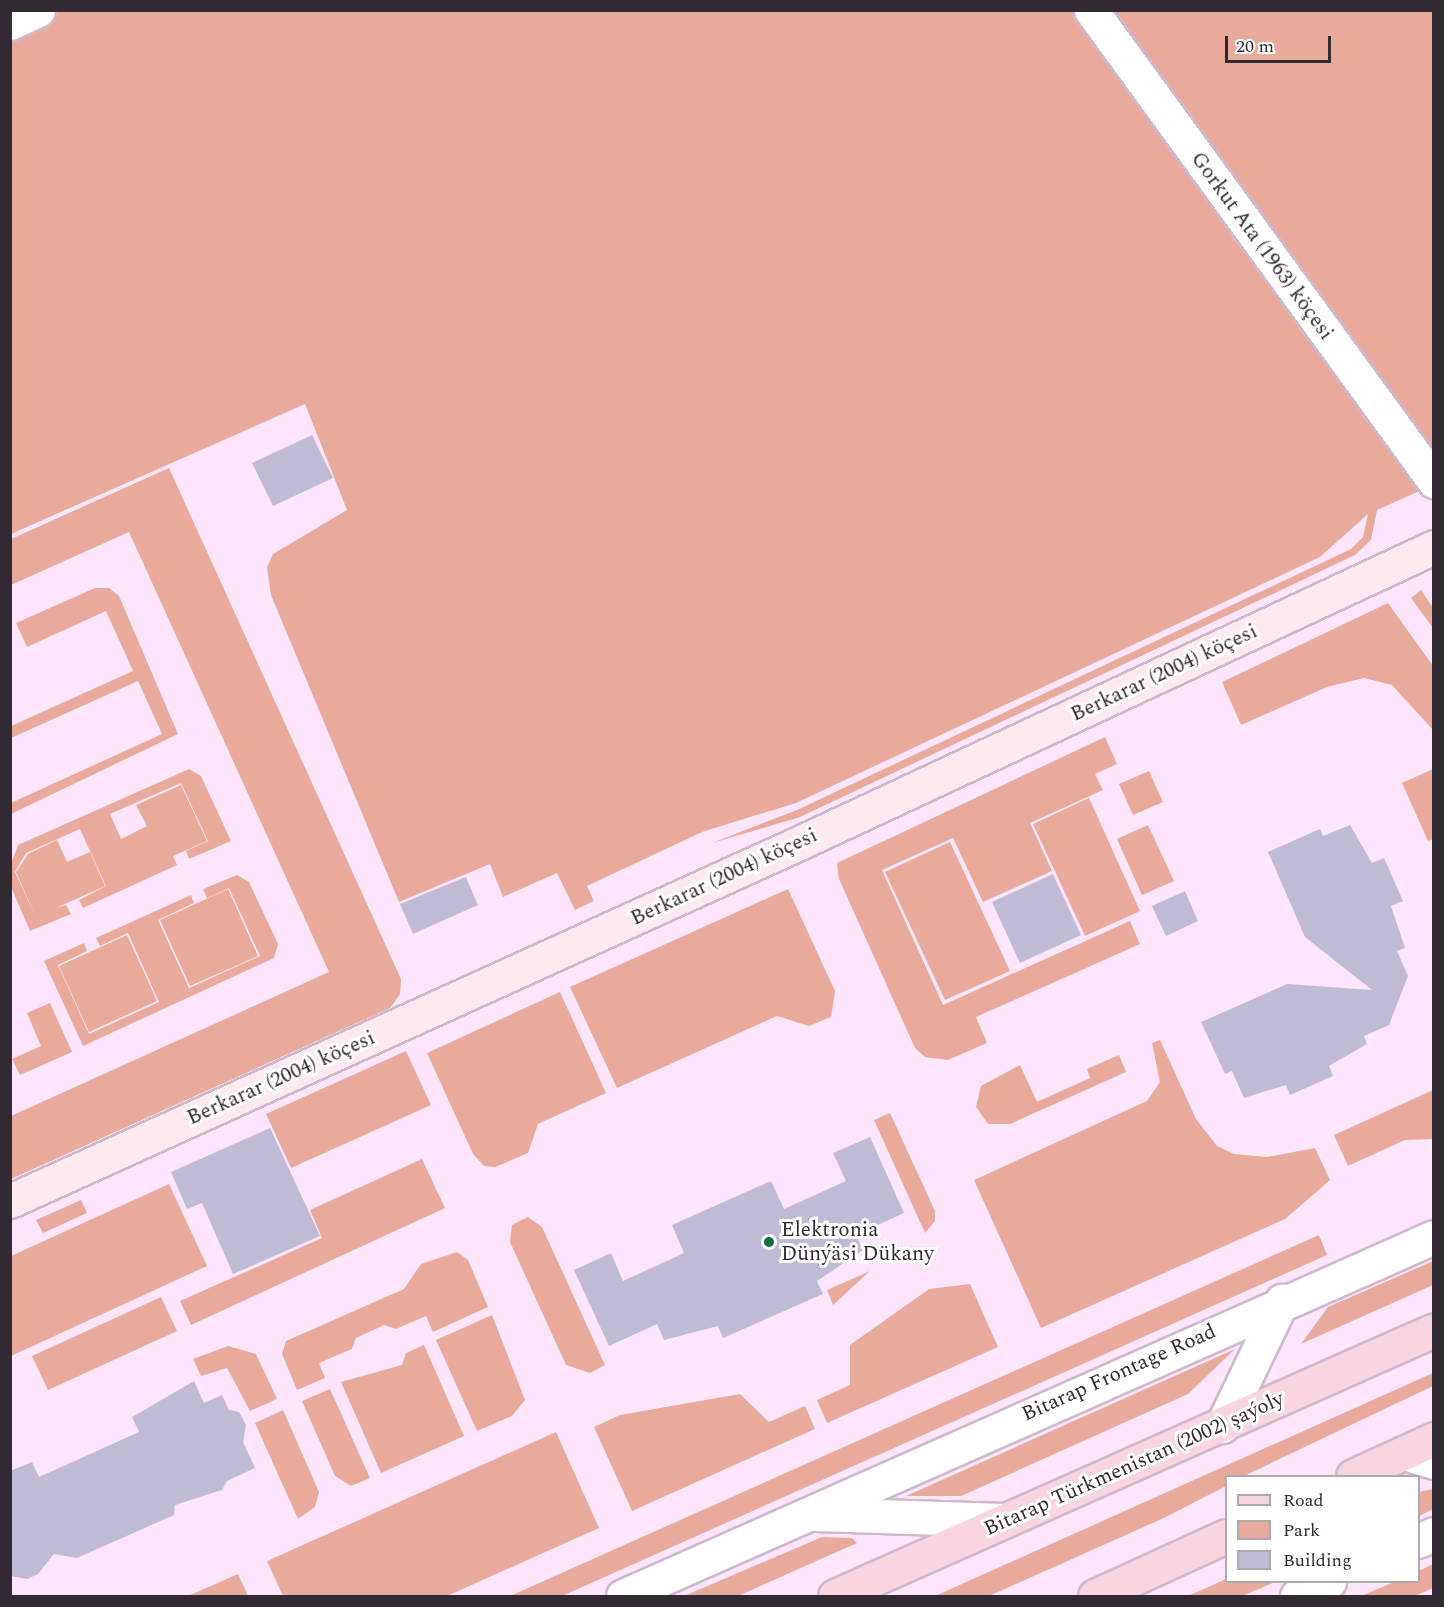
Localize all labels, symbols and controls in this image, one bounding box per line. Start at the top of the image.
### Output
scale bar [1228,24,1334,62]
text: 20 m [1236,33,1274,60]
street label: Gorkut Ata (1963) köçesi [1185,147,1339,345]
street label: Berkarar (2004) köçesi [1067,619,1261,727]
street label: Berkarar (2004) köçesi [627,823,821,931]
street label: Berkarar (2004) köçesi [183,1025,379,1131]
place label: Elektronia Dünýäsi Dükany [781,1217,934,1267]
marker: Elektronia Dünýäsi Dükany [762,1235,776,1249]
street label: Bitarap Frontage Road [1018,1319,1220,1427]
street label: Bitarap Türkmenistan (2002) şaýoly [980,1386,1288,1542]
legend [1225,1475,1420,1583]
text: Road [1283,1487,1324,1514]
text: Park [1283,1517,1320,1544]
text: Building [1283,1547,1352,1574]

